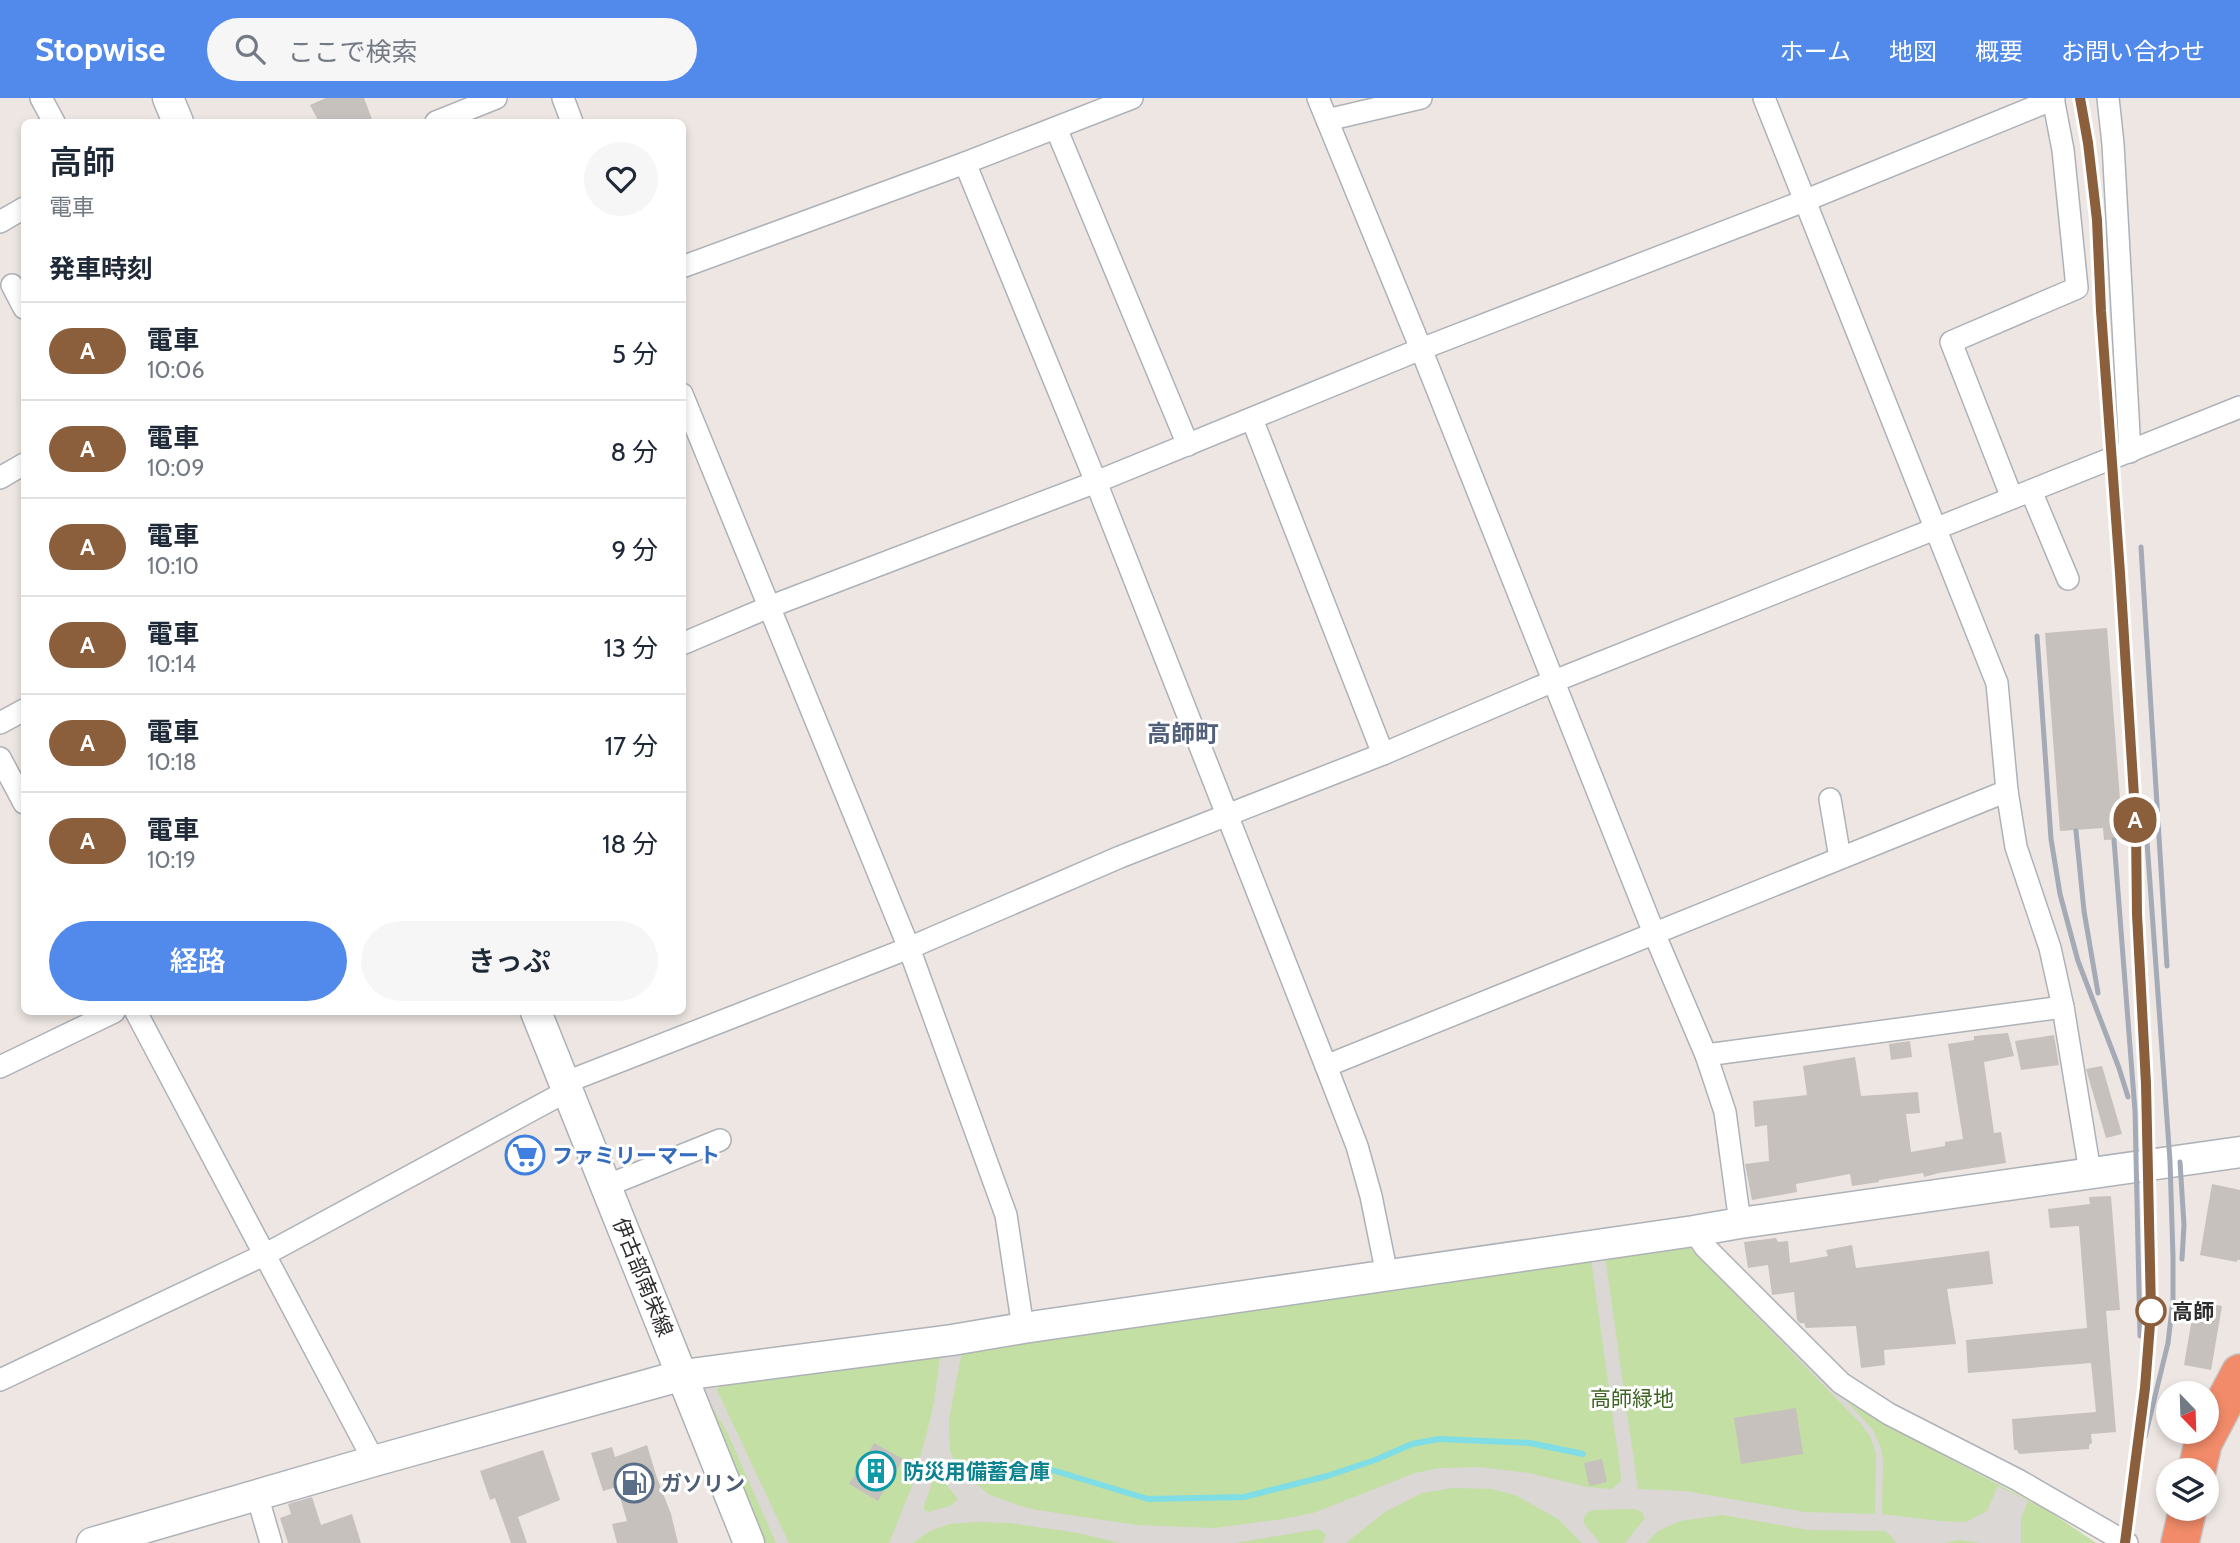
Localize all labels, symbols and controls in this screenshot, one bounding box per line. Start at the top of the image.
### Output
search box [207,18,697,81]
text: Stopwise [35,29,165,69]
icon: search [231,30,269,68]
text: ここで検索 [287,36,417,68]
text: ホーム [1780,37,1851,66]
text: 地図 [1889,37,1937,66]
text: 概要 [1975,37,2023,66]
text: お問い合わせ [2061,37,2205,66]
text: 高師 [49,142,115,182]
button: heart [584,142,658,216]
text: 電車 [49,193,95,221]
text: 発車時刻 [49,253,153,285]
text: 電車 [147,324,199,356]
text: A [80,336,95,365]
text: 5 分 [612,338,658,370]
text: 10:06 [147,356,204,384]
text: 電車 [147,422,199,454]
text: A [80,434,95,463]
text: 8 分 [610,436,658,468]
text: 10:09 [147,454,204,482]
text: 電車 [147,520,199,552]
text: A [80,532,95,561]
text: 9 分 [611,534,658,566]
text: 10:10 [147,552,199,580]
text: 電車 [147,618,199,650]
text: A [80,630,95,659]
text: 13 分 [604,632,658,664]
text: 10:14 [147,650,196,678]
text: 電車 [147,716,199,748]
district label: 高師町 [1147,719,1219,748]
text: A [80,728,95,757]
text: 17 分 [605,730,658,762]
text: 10:18 [147,748,197,776]
line badge: A [2112,797,2158,843]
text: A [2127,805,2143,834]
text: 電車 [147,814,199,846]
text: A [80,826,95,855]
text: 18 分 [602,828,658,860]
text: 10:19 [147,846,196,874]
button: 経路 [49,921,347,1001]
button: きっぷ [361,921,658,1001]
supermarket icon: ファミリーマート [504,1134,546,1176]
place label: ファミリーマート [552,1143,720,1168]
street label: 伊古部南栄線 [608,1214,678,1340]
marker: 高師 [2136,1296,2166,1326]
place label: 高師 [2172,1299,2214,1324]
north arrow [2156,1381,2219,1444]
map controls [2156,1381,2219,1521]
park label: 高師緑地 [1590,1386,1674,1411]
building icon: 防災用備蓄倉庫 [855,1450,897,1492]
button: layers [2156,1458,2219,1521]
place label: 防災用備蓄倉庫 [903,1459,1050,1484]
fuel station icon: ガソリン [613,1462,655,1504]
place label: ガソリン [661,1471,745,1496]

